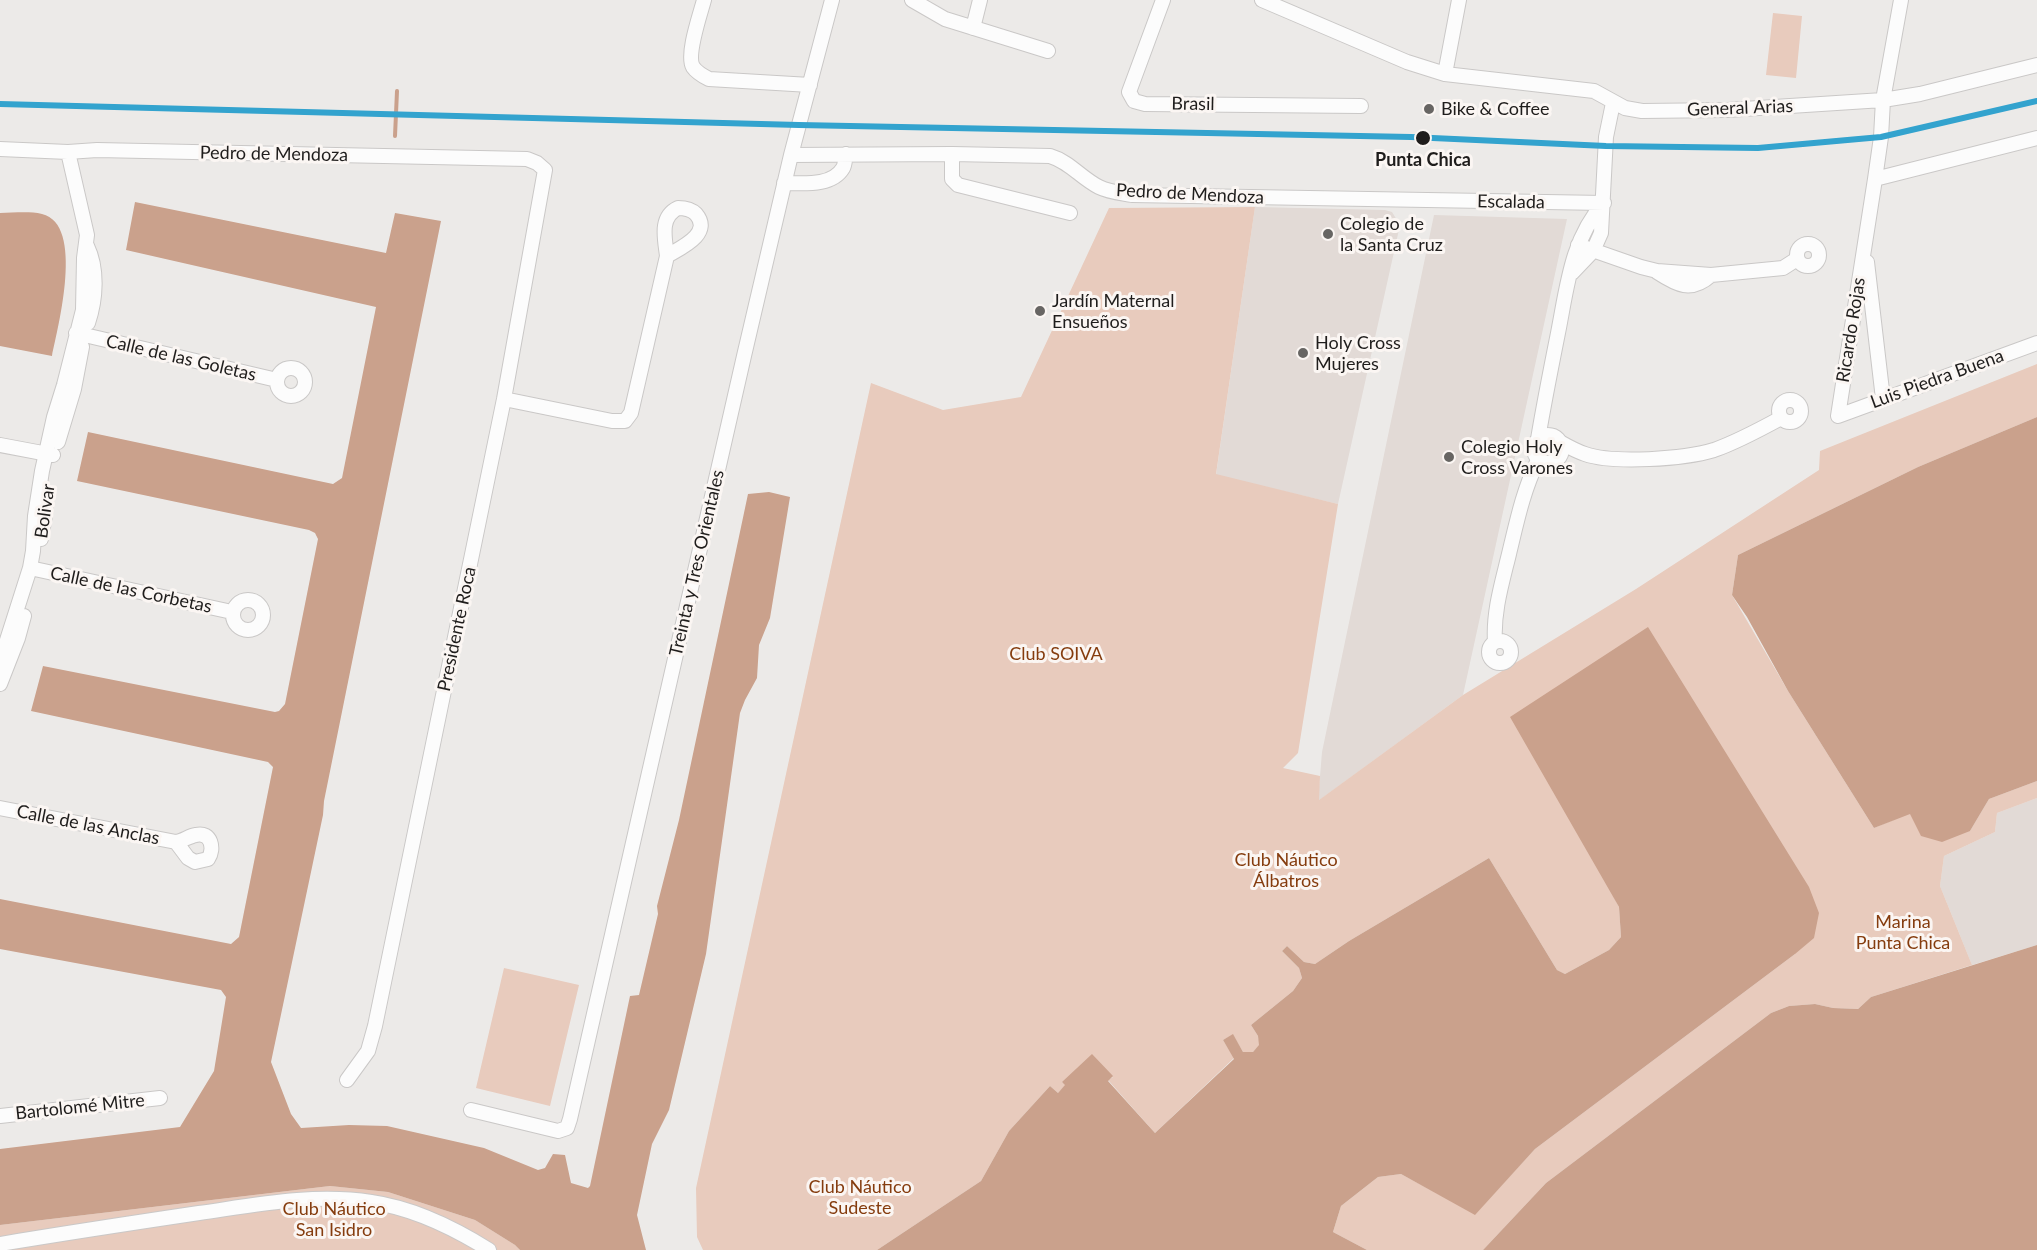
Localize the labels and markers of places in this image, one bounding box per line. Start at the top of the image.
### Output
place label: Bike & Coffee [1441,98,1549,120]
marker: Bike & Coffee [1422,102,1436,116]
marker: Punta Chica [1414,129,1432,147]
place label: Punta Chica [1375,149,1471,171]
place label: Colegio de la Santa Cruz [1340,213,1443,256]
marker: Colegio de la Santa Cruz [1321,227,1335,241]
place label: Jardín Maternal Ensueños [1052,290,1174,332]
marker: Jardín Maternal Ensueños [1033,304,1047,318]
place label: Holy Cross Mujeres [1315,332,1401,374]
marker: Holy Cross Mujeres [1296,346,1310,360]
place label: Colegio Holy Cross Varones [1461,436,1573,478]
marker: Colegio Holy Cross Varones [1442,450,1456,464]

